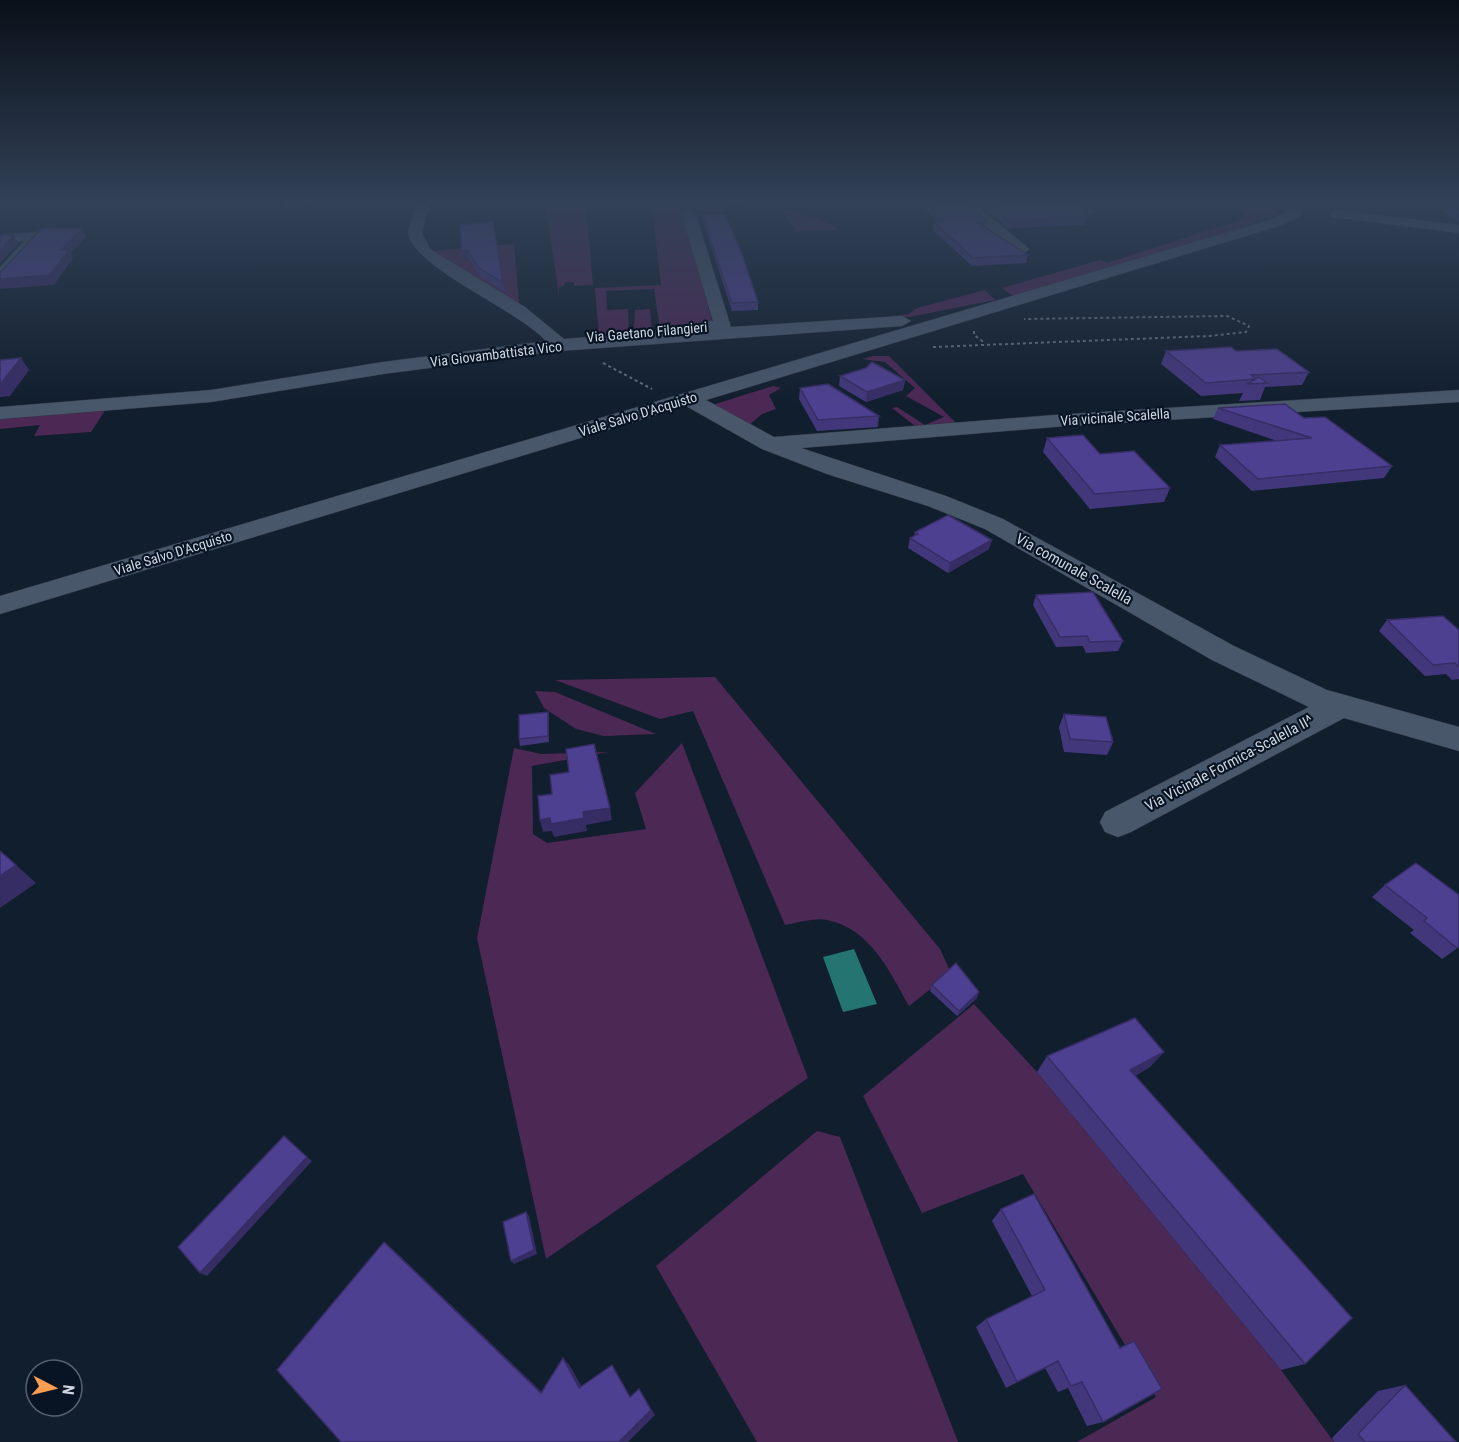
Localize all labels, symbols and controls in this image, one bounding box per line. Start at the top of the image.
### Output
street label: Via Gaetano Filangieri [586,319,708,345]
street label: Via Giovambattista Vico [429,338,563,370]
street label: Viale Salvo D'Acquisto [577,388,699,440]
street label: Via vicinale Scalella [1060,405,1170,429]
street label: Viale Salvo D'Acquisto [112,527,234,579]
street label: Via comunale Scalella [1013,530,1135,608]
street label: Via Vicinale Formica-Scalella II^ [1142,711,1316,815]
north arrow [24,1358,84,1418]
text: N [58,1384,78,1396]

